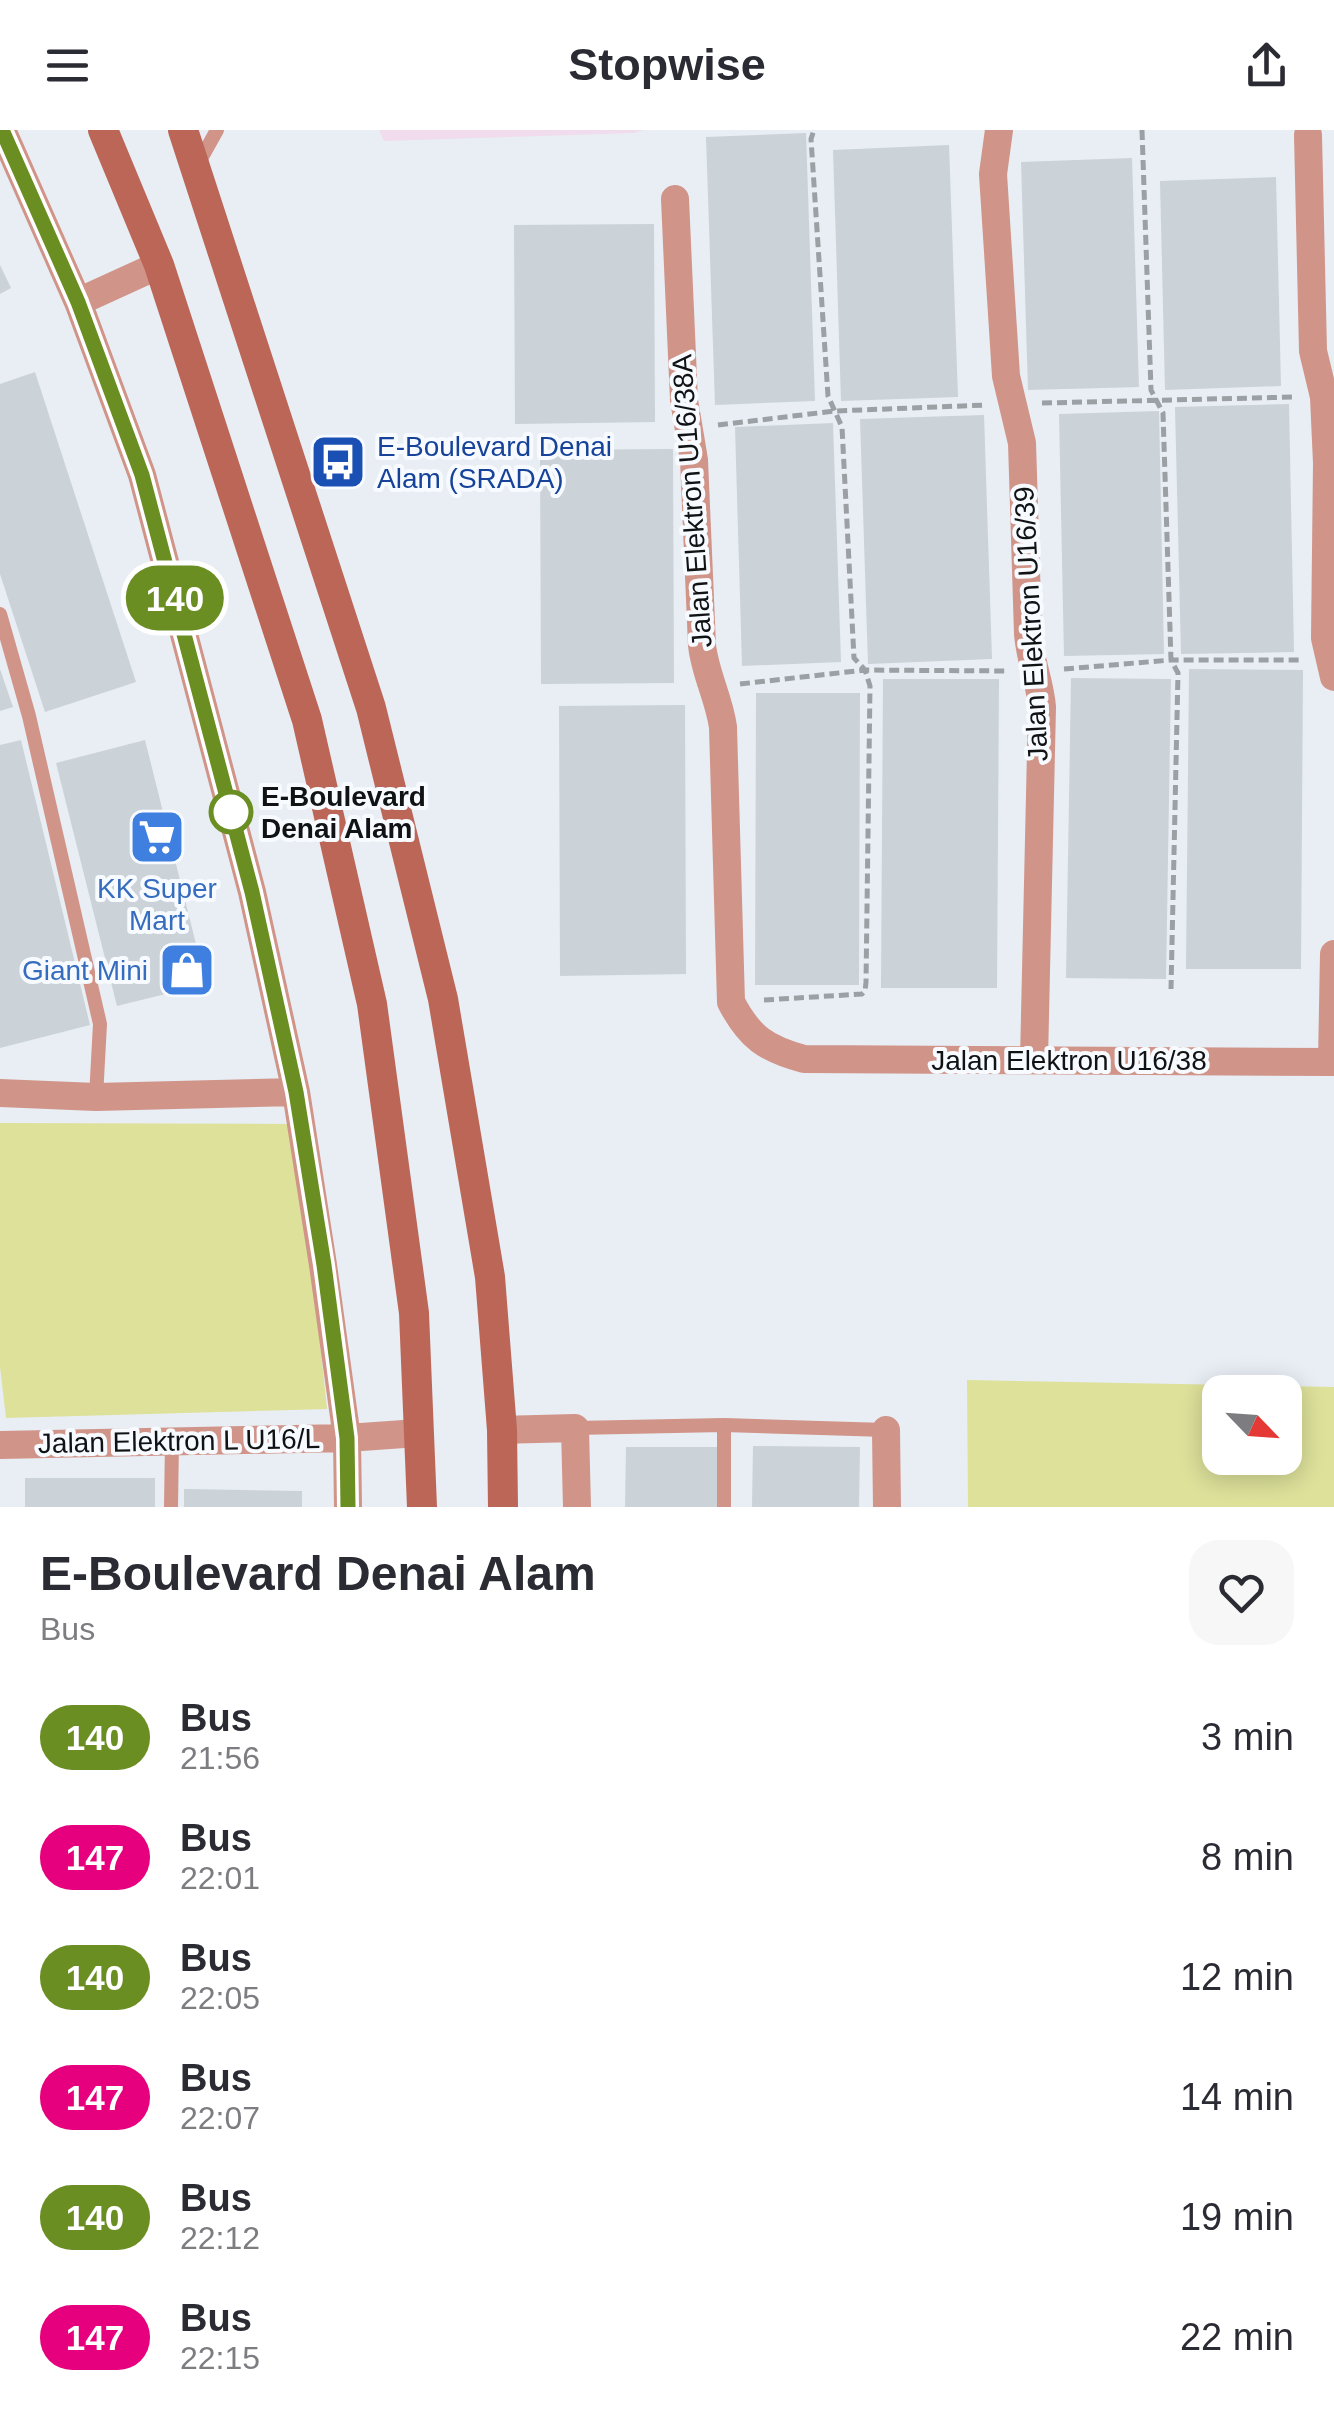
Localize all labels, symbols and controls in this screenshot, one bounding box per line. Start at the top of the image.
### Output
icon: menu [40,38,95,93]
icon: share [1239,38,1294,93]
text: Stopwise [568,39,766,90]
street label: Jalan Elektron U16/38A [666,353,718,649]
place label: E-Boulevard Denai Alam (SRADA) [377,431,612,494]
bus stop icon: E-Boulevard Denai Alam (SRADA) [308,432,368,492]
street label: Jalan Elektron U16/39 [1008,486,1054,762]
line badge: 140 [118,566,232,630]
text: 140 [146,579,204,618]
place label: E-Boulevard Denai Alam [261,781,426,844]
marker: E-Boulevard Denai Alam [210,791,252,833]
supermarket icon: KK Super Mart [127,807,187,867]
place label: KK Super Mart [97,873,217,936]
shop icon: Giant Mini [157,940,217,1000]
place label: Giant Mini [22,955,148,986]
street label: Jalan Elektron U16/38 [931,1045,1207,1076]
north arrow [1202,1375,1302,1475]
map controls [1202,1375,1302,1475]
street label: Jalan Elektron L U16/L [38,1423,320,1459]
button: heart [1189,1540,1294,1645]
text: E-Boulevard Denai Alam [40,1547,596,1600]
text: Bus [40,1611,95,1647]
text: Bus [180,1697,252,1739]
text: 3 min [1201,1716,1294,1758]
text: 140 [66,1718,124,1757]
text: 21:56 [180,1740,260,1776]
text: Bus [180,1817,252,1859]
text: 8 min [1201,1836,1294,1878]
text: 147 [66,1838,124,1877]
text: 22:01 [180,1860,260,1896]
text: Bus [180,1937,252,1979]
text: 12 min [1180,1956,1294,1998]
text: 140 [66,1958,124,1997]
text: 22:05 [180,1980,260,2016]
text: Bus [180,2057,252,2099]
text: 14 min [1180,2076,1294,2118]
text: 147 [66,2078,124,2117]
text: 22:07 [180,2100,260,2136]
text: Bus [180,2177,252,2219]
text: 19 min [1180,2196,1294,2238]
text: 140 [66,2198,124,2237]
text: 22:12 [180,2220,260,2256]
text: Bus [180,2297,252,2339]
text: 22 min [1180,2316,1294,2358]
text: 147 [66,2318,124,2357]
text: 22:15 [180,2340,260,2376]

